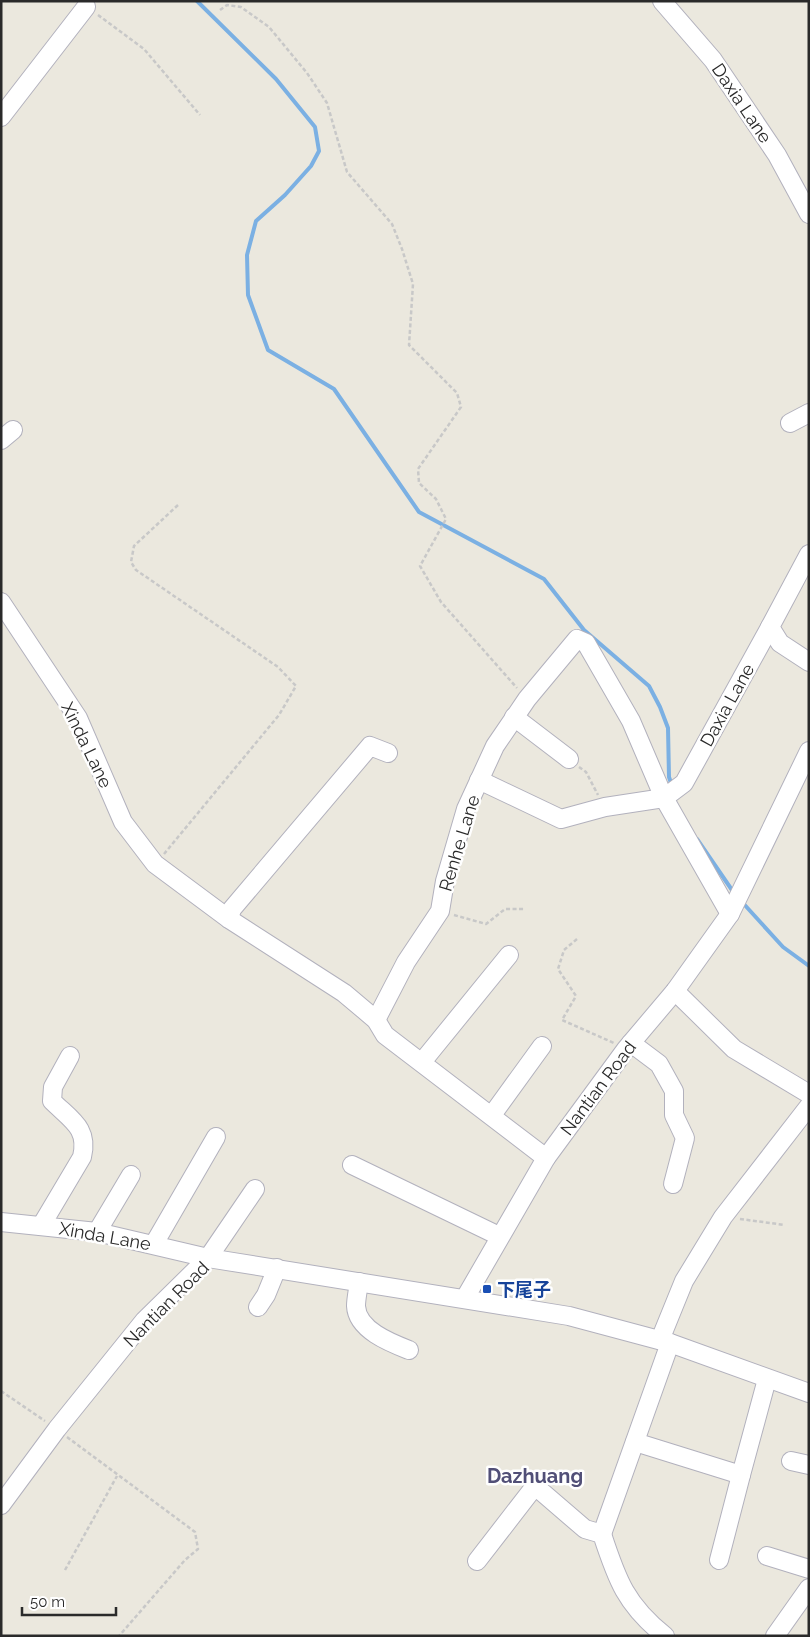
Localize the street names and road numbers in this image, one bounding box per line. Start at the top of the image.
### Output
street label: Daxia Lane [708,59,776,147]
street label: Daxia Lane [696,660,759,750]
street label: Xinda Lane [57,699,117,792]
street label: Renhe Lane [434,792,484,894]
street label: Nantian Road [556,1037,640,1139]
street label: Xinda Lane [57,1218,153,1254]
street label: Nantian Road [119,1257,213,1351]

